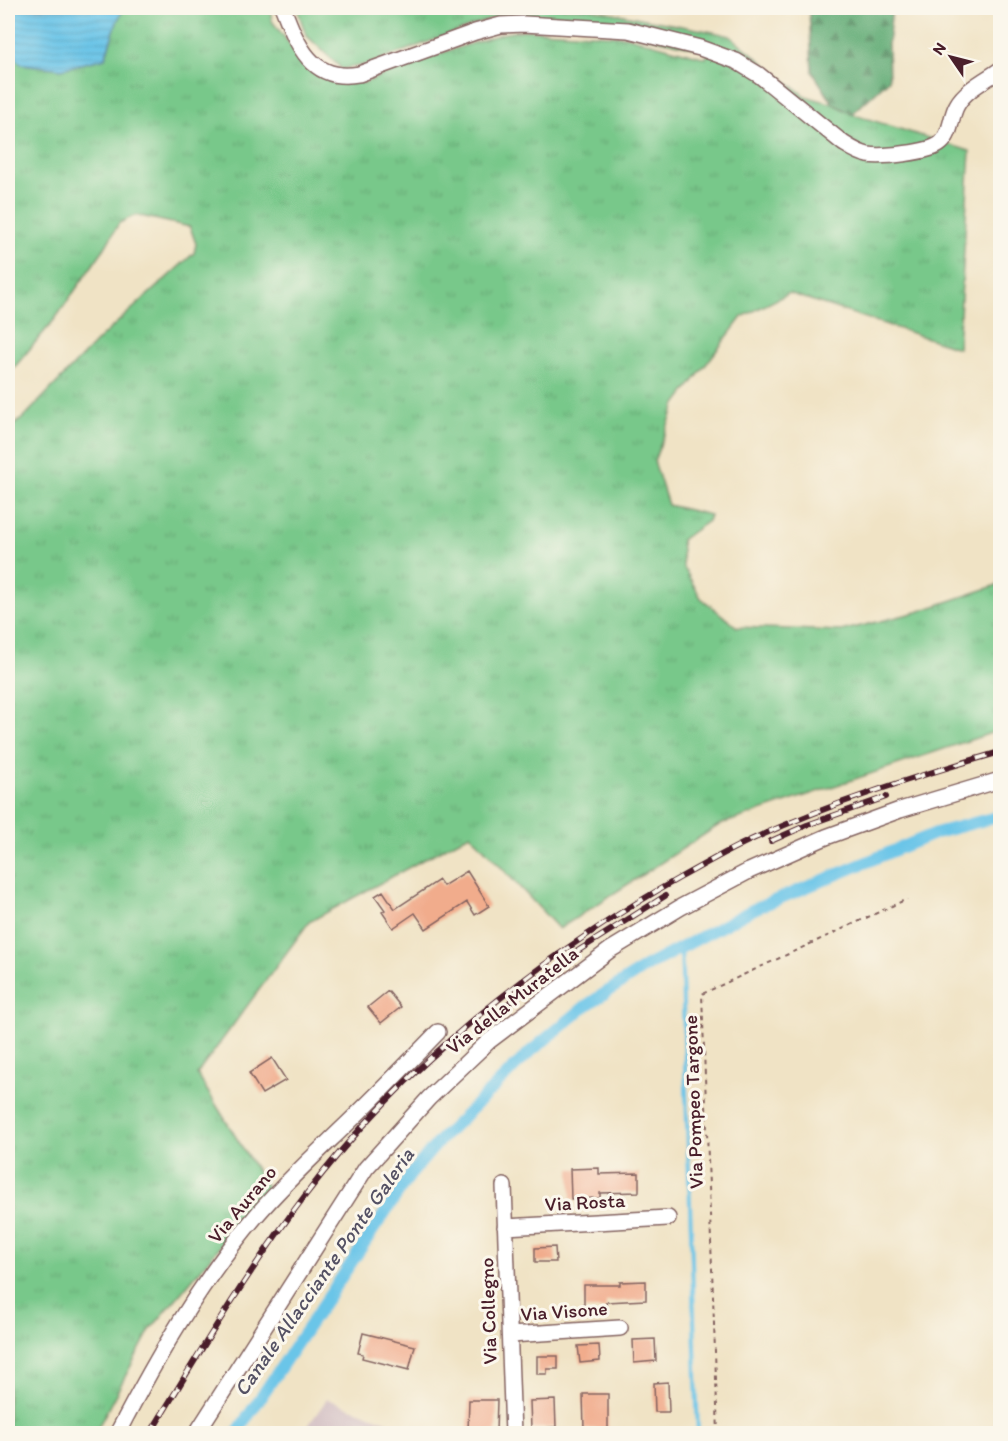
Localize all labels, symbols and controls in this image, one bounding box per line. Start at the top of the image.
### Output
north arrow [921,27,981,87]
text: N [928,39,950,59]
street label: Via della Muratella [441,941,583,1059]
street label: Via Pompeo Targone [678,1015,708,1189]
water label: Canale Allacciante Ponte Galeria [228,1143,419,1401]
street label: Via Aurano [202,1160,282,1248]
street label: Via Rosta [544,1188,626,1216]
street label: Via Collegno [474,1257,502,1365]
street label: Via Visone [520,1296,608,1326]

